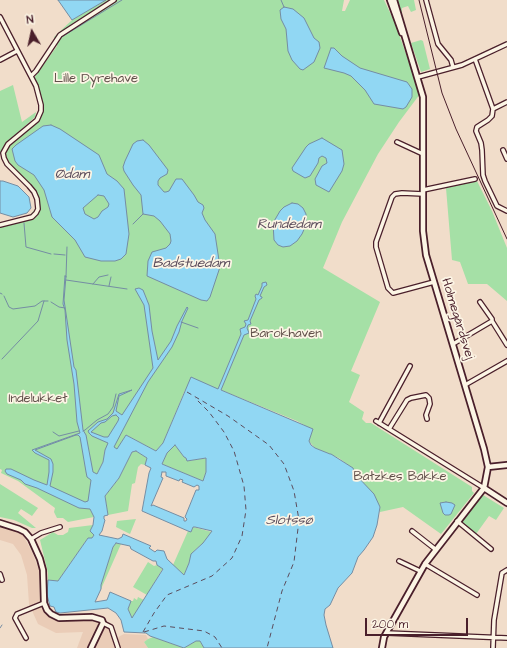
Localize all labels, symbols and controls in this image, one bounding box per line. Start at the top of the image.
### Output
north arrow [12,12,52,52]
text: N [25,12,35,28]
park label: Lille Dyrehave [54,71,138,87]
water label: Ødam [55,167,89,183]
water label: Rundedam [257,217,321,233]
water label: Badstuedam [153,256,229,272]
street label: Holmegårdsvej [437,276,477,362]
park label: Barokhaven [250,326,322,342]
park label: Indelukket [8,391,68,407]
park label: Batzkes Bakke [353,469,447,485]
water label: Slotssø [266,513,312,529]
scale bar [367,610,470,636]
text: 200 m [372,616,408,633]

